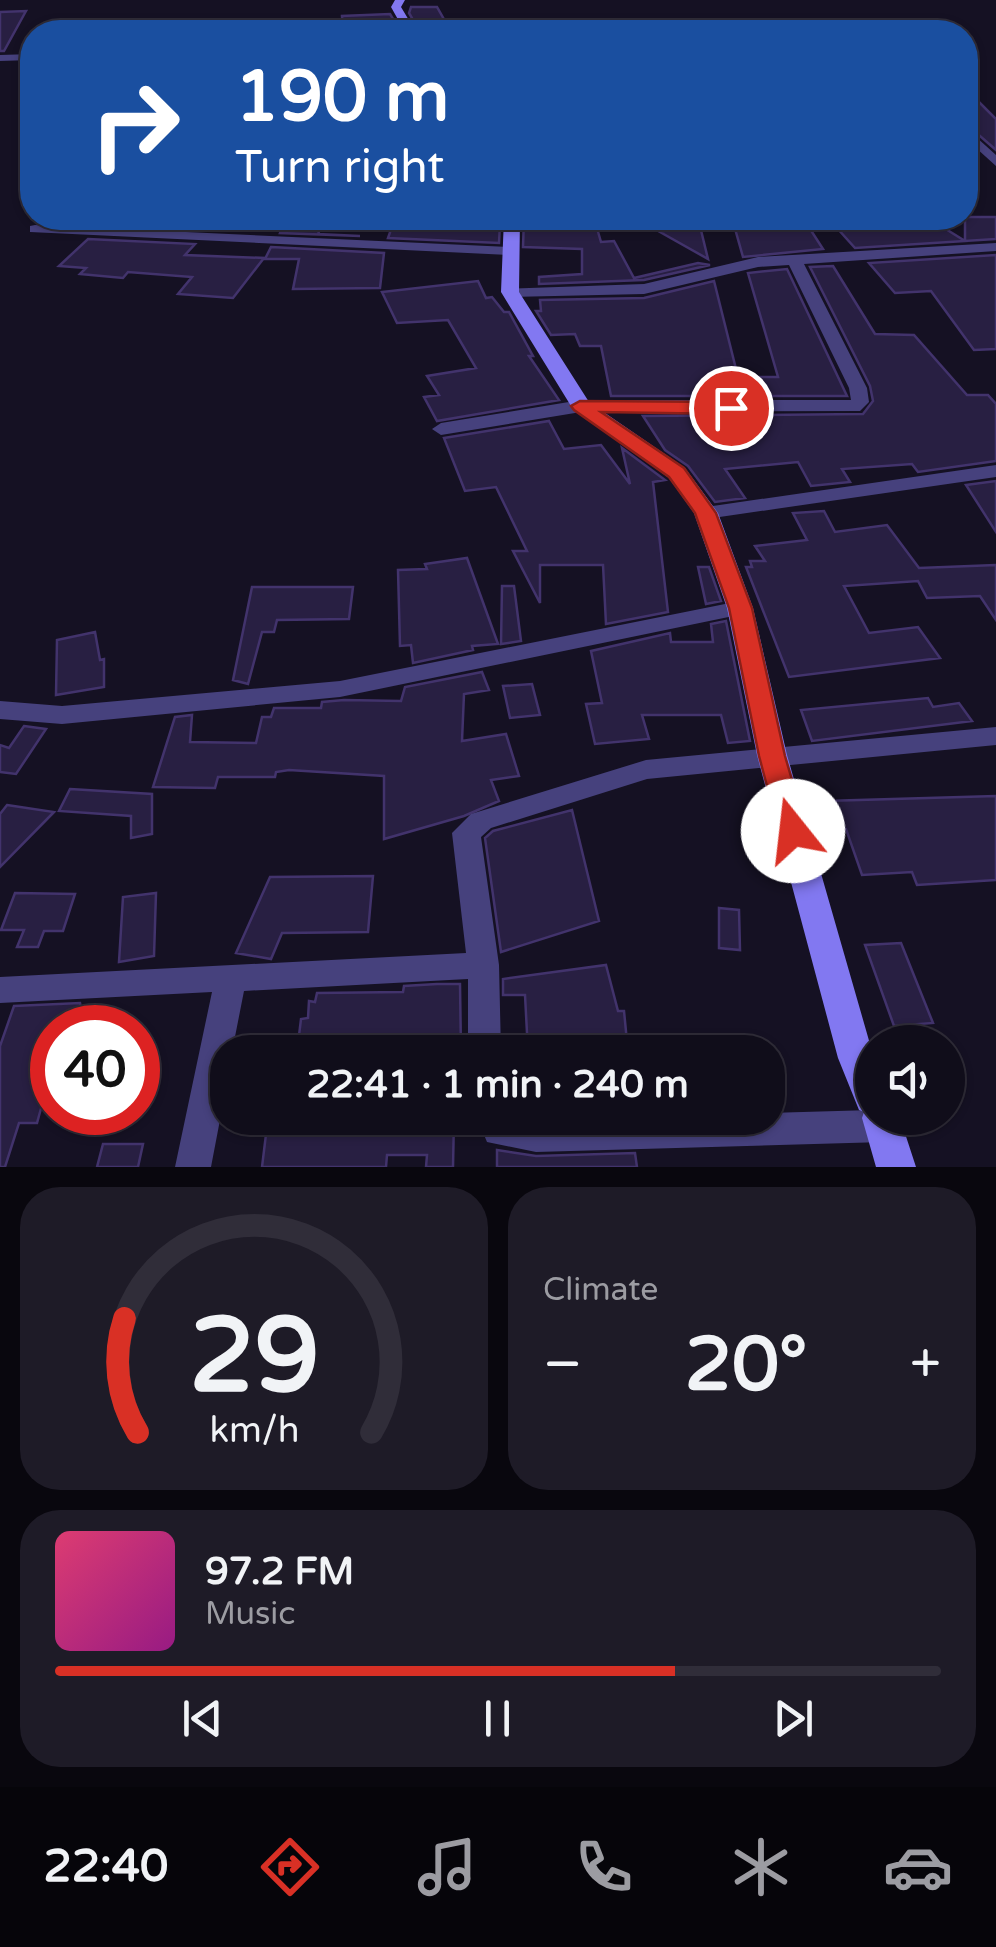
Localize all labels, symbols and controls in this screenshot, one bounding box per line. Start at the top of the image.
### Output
text: 190 m [235,56,449,140]
icon: right [70,60,200,190]
text: Turn right [235,141,444,195]
pin [689,366,774,451]
icon: arrive [704,381,759,436]
position arrow [741,779,845,883]
speed limit sign: 40 [30,1005,160,1135]
map controls [855,1025,965,1135]
button: sound [855,1025,965,1135]
text: 22:41 · 1 min · 240 m [306,1062,689,1108]
text: Climate [543,1271,658,1309]
text: 29 [189,1295,319,1420]
text: 20° [685,1320,807,1410]
text: − [543,1332,582,1398]
text: + [910,1332,941,1398]
text: km/h [209,1409,299,1452]
text: 97.2 FM [205,1549,354,1595]
text: Music [205,1595,295,1633]
icon: previous [175,1691,230,1746]
icon: pause [470,1691,525,1746]
icon: next [766,1691,821,1746]
icon: directions [255,1832,325,1902]
icon: music [412,1832,482,1902]
icon: phone [569,1832,639,1902]
icon: climate [726,1832,796,1902]
icon: car [883,1832,953,1902]
text: 22:40 [43,1840,168,1894]

